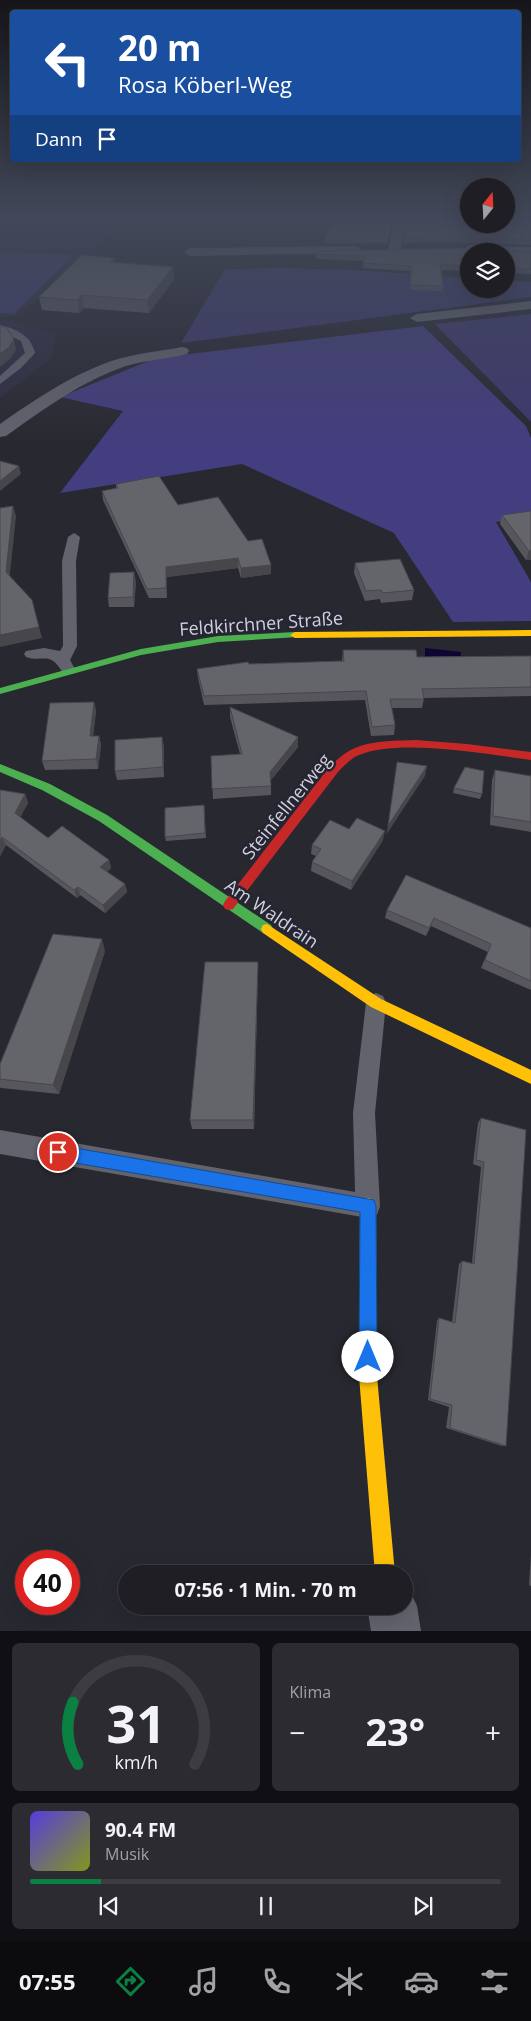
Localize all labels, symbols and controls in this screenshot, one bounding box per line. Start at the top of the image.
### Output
text: 20 m [118,24,201,71]
icon: left [35,30,100,95]
text: Rosa Köberl-Weg [118,69,292,99]
icon: arrive [93,125,121,153]
text: Dann [35,126,83,152]
north arrow [460,178,515,232]
map controls [460,178,515,298]
button: layers [460,243,515,298]
street label: Feldkirchner Straße [178,605,344,641]
street label: Steinfellnerweg [236,748,336,864]
street label: Am Waldrain [221,873,323,953]
pin [37,1131,79,1173]
icon: arrive [44,1138,72,1166]
position arrow [341,1330,393,1382]
speed limit sign: 40 [15,1550,80,1615]
text: 07:56 · 1 Min. · 70 m [174,1577,357,1603]
text: Klima [290,1681,331,1703]
text: 31 [106,1687,165,1758]
text: 23° [365,1705,425,1757]
text: − [290,1713,306,1751]
text: + [485,1713,501,1751]
text: km/h [114,1750,157,1774]
text: 90.4 FM [105,1817,176,1843]
text: Musik [105,1843,149,1865]
icon: previous [95,1892,123,1920]
icon: pause [252,1892,280,1920]
icon: next [409,1892,437,1920]
icon: directions [113,1964,148,1999]
icon: music [186,1964,221,1999]
icon: phone [259,1964,294,1999]
icon: climate [332,1964,367,1999]
icon: car [404,1964,439,1999]
icon: filters [477,1964,512,1999]
text: 07:55 [19,1966,75,1996]

